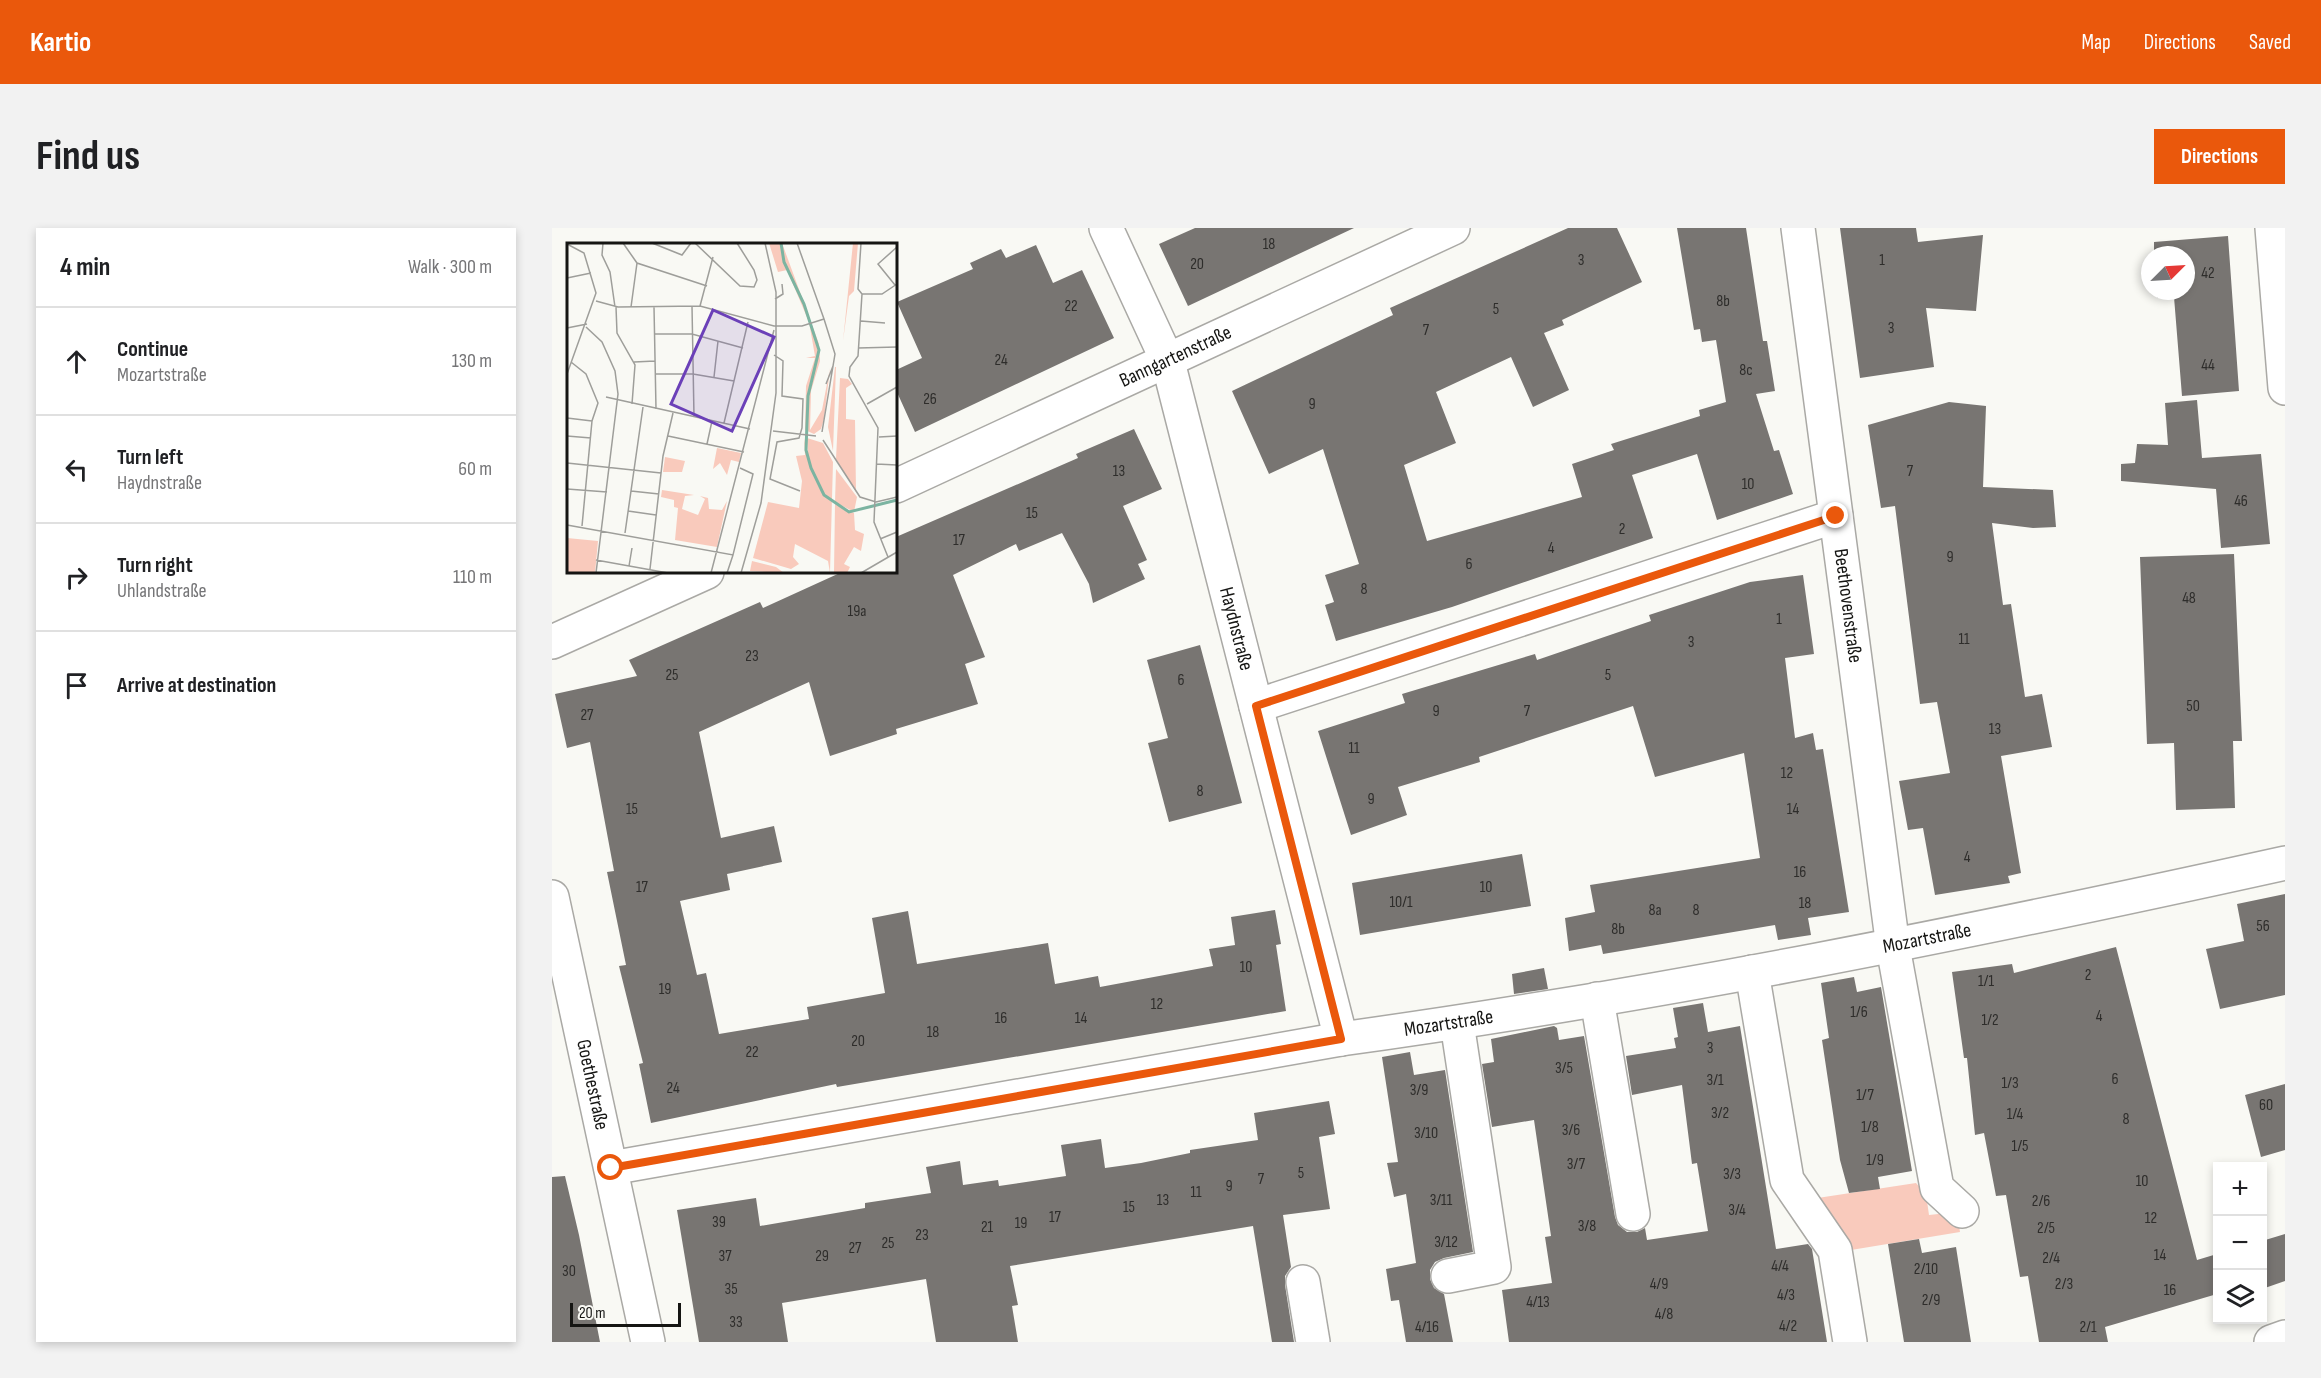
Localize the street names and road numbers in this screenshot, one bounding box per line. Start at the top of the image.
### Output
street label: Banngartenstraße [1116,320,1235,393]
street label: Beethovenstraße [1828,547,1867,664]
street label: Haydnstraße [1214,585,1258,673]
street label: Mozartstraße [1881,918,1973,959]
street label: Mozartstraße [1402,1005,1495,1042]
street label: Goethestraße [571,1037,614,1132]

